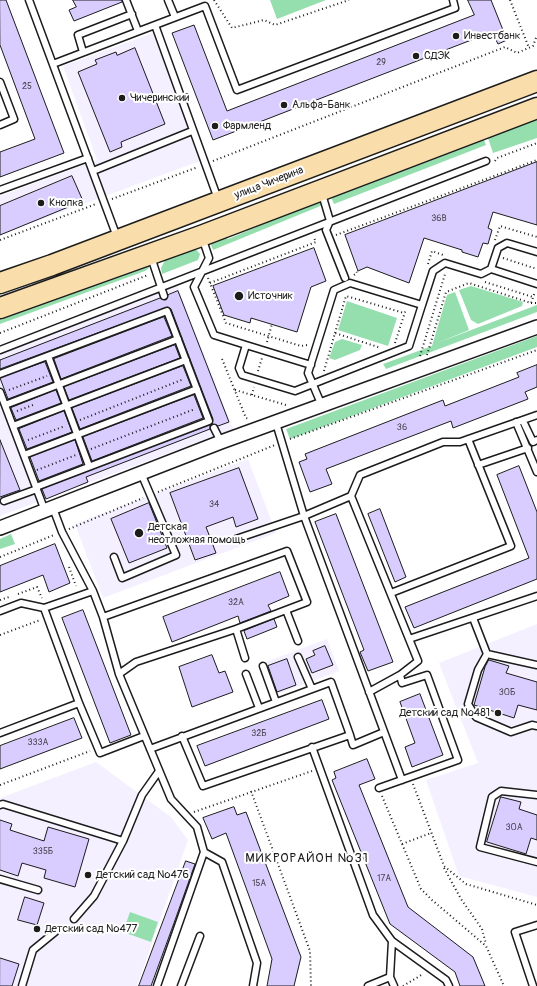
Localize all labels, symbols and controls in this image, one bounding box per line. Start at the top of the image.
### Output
place label: Инвестбанк [464,29,520,43]
marker: Инвестбанк [451,31,461,41]
place label: СДЭК [424,49,450,63]
marker: СДЭК [411,51,421,61]
house number: 29 [376,58,386,68]
house number: 25 [22,82,32,92]
place label: Чичеринский [130,91,189,105]
marker: Чичеринский [117,93,127,103]
place label: Альфа-Банк [292,98,350,112]
marker: Альфа-Банк [279,100,289,110]
place label: Фармленд [223,119,271,133]
marker: Фармленд [210,121,220,131]
street label: улица Чичерина [233,164,305,202]
place label: Кнопка [49,196,83,210]
marker: Кнопка [36,198,46,208]
house number: 36В [431,214,447,224]
place label: Источник [248,289,293,303]
marker: Источник [233,290,245,302]
house number: 36 [397,423,407,433]
house number: 34 [209,500,219,510]
place label: Детская неотложная помощь [148,520,246,546]
marker: Детская неотложная помощь [133,527,145,539]
house number: 32А [228,598,244,608]
house number: 30Б [499,688,515,698]
place label: Детский сад №481 [399,706,490,720]
marker: Детский сад №481 [493,708,503,718]
house number: 32Б [251,729,267,739]
house number: 333А [28,738,48,748]
house number: 30А [505,823,523,833]
house number: 335Б [33,847,53,857]
district label: МИКРОРАЙОН №31 [245,851,369,867]
place label: Детский сад №476 [96,868,189,882]
marker: Детский сад №476 [83,870,93,880]
house number: 17А [377,874,391,884]
house number: 15А [252,879,266,889]
place label: Детский сад №477 [45,922,137,936]
marker: Детский сад №477 [32,924,42,934]

